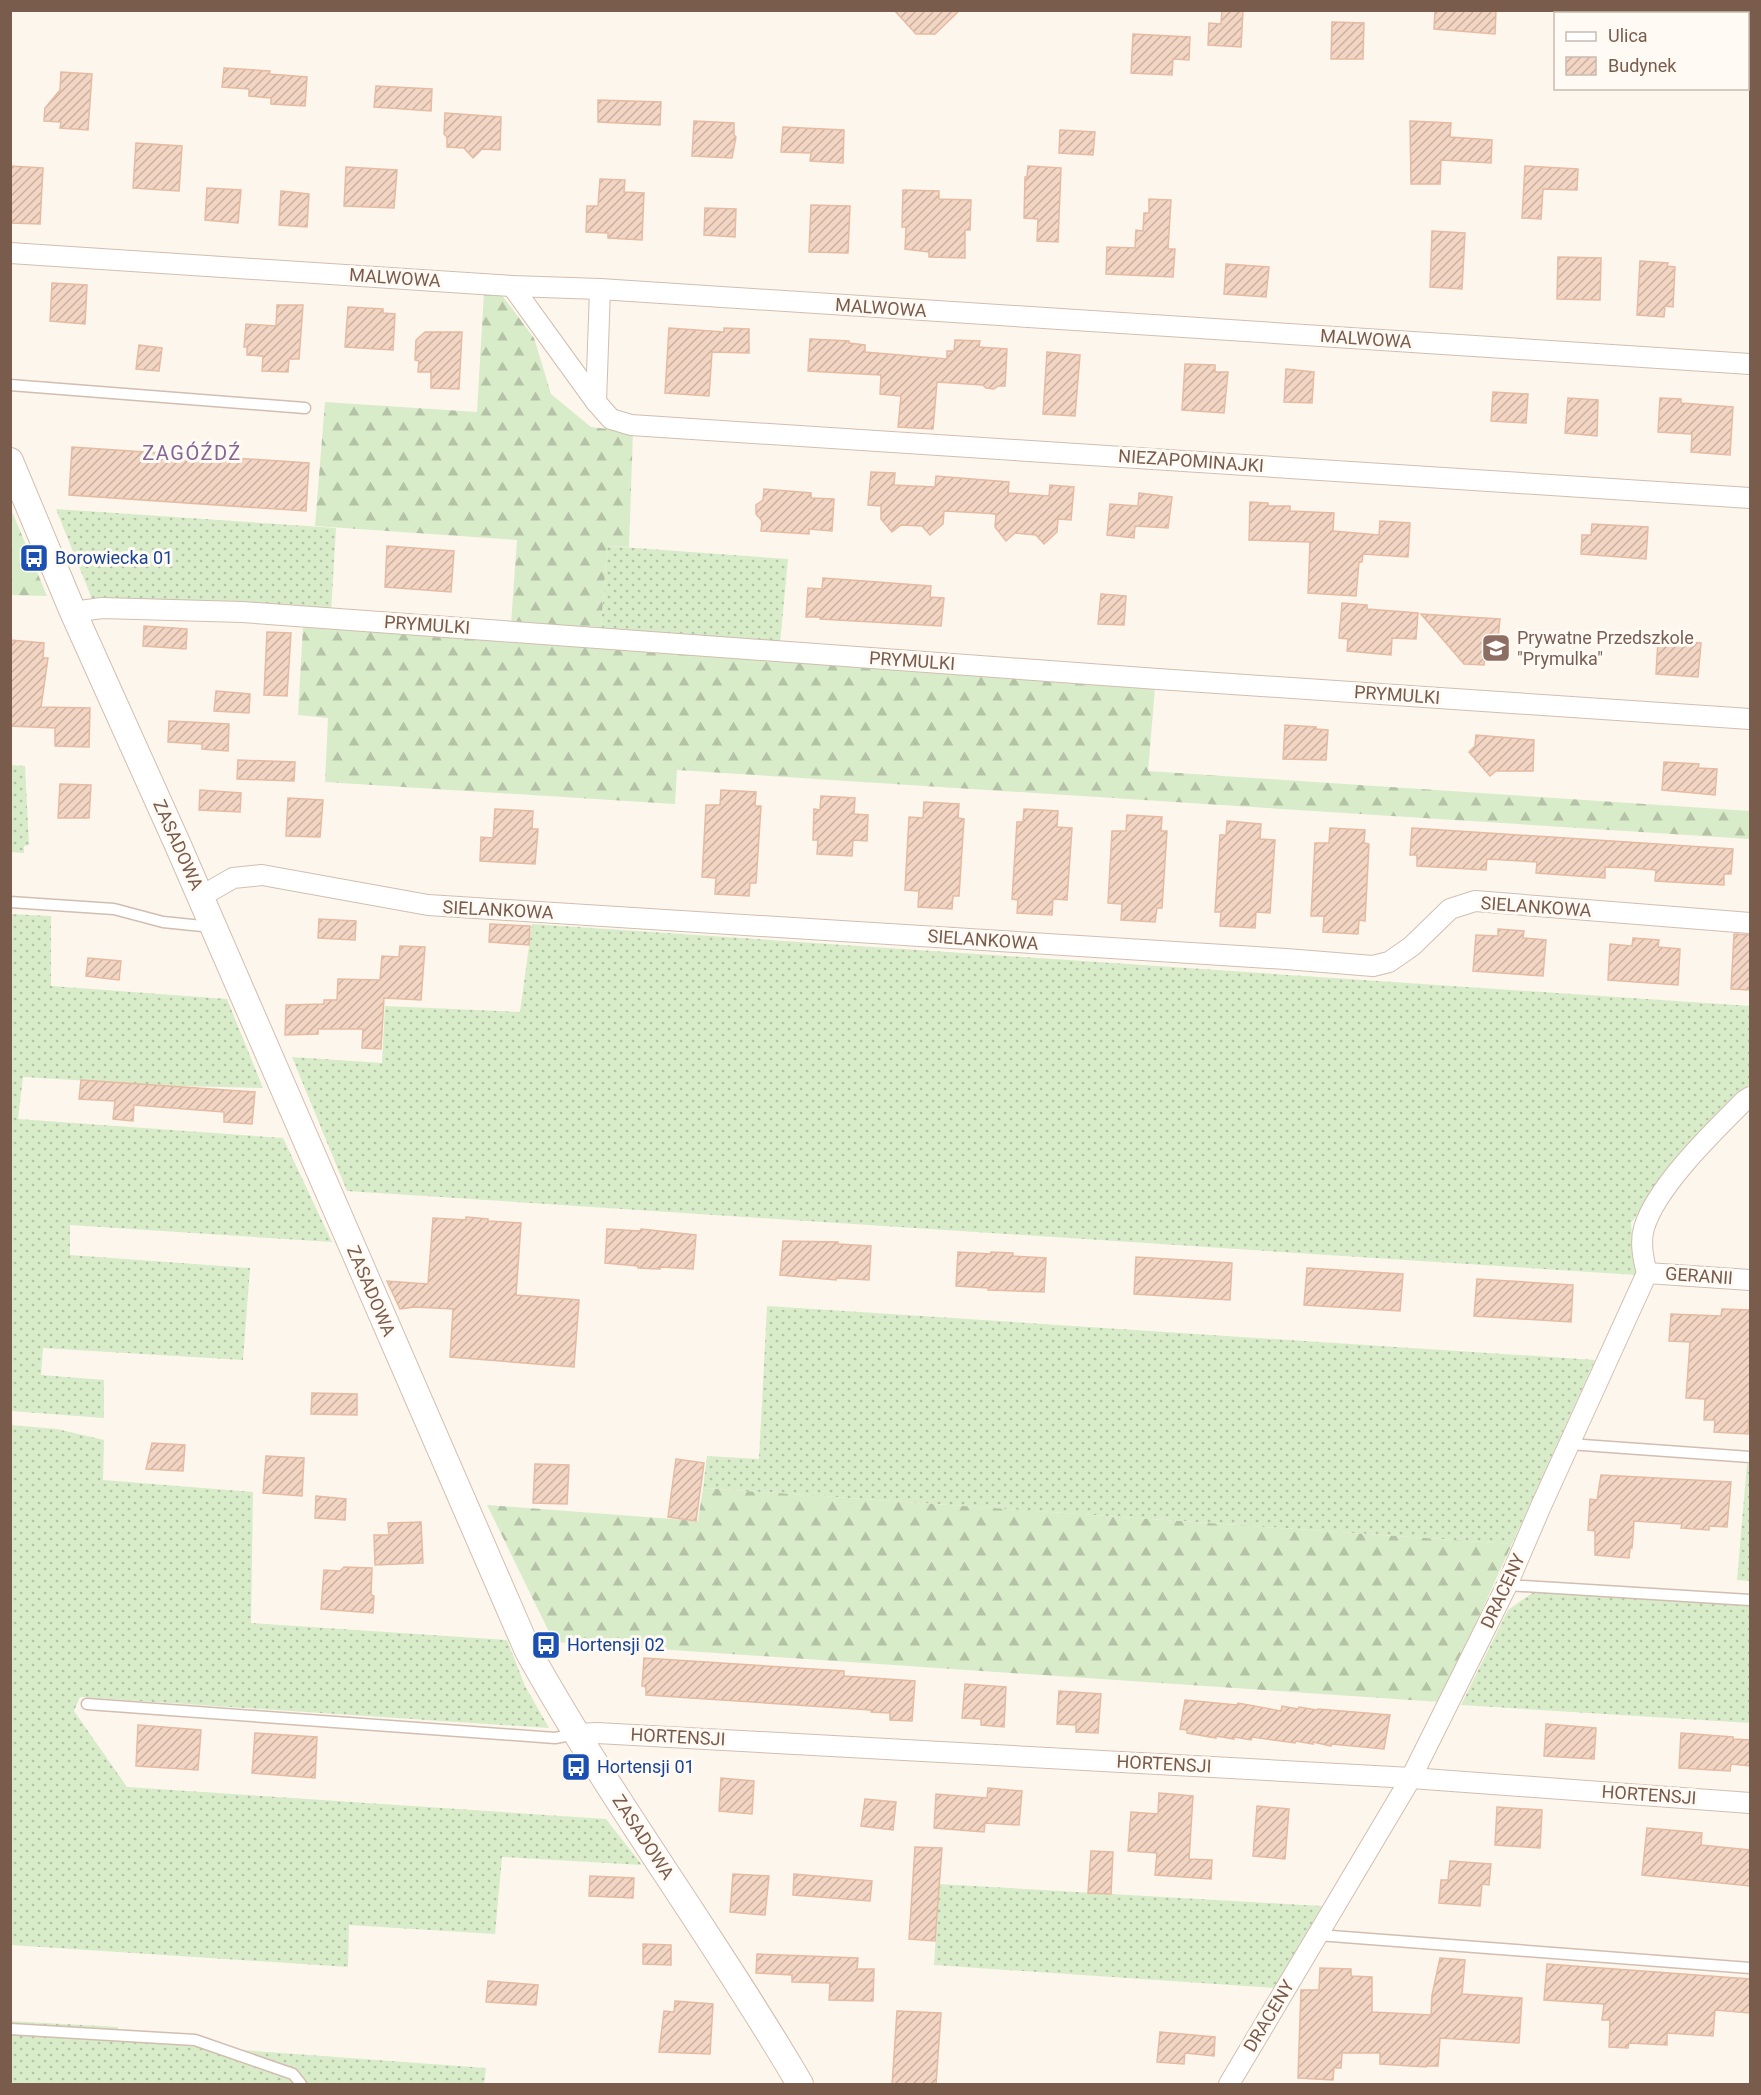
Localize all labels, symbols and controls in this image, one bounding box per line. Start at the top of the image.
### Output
legend [1554,12,1749,90]
text: Ulica [1608,25,1648,46]
text: Budynek [1608,55,1677,76]
street label: MALWOWA [349,264,442,291]
street label: MALWOWA [835,294,928,321]
street label: MALWOWA [1320,325,1413,352]
district label: ZAGÓŹDŹ [142,441,242,465]
street label: NIEZAPOMINAJKI [1118,445,1265,476]
bus stop icon: Borowiecka 01 [18,542,50,574]
place label: Borowiecka 01 [55,547,173,568]
street label: PRYMULKI [383,611,471,638]
place label: Prywatne Przedszkole "Prymulka" [1517,627,1694,669]
school or university icon: Prywatne Przedszkole "Prymulka" [1480,632,1512,664]
street label: PRYMULKI [868,647,956,674]
street label: PRYMULKI [1353,681,1441,708]
street label: ZASADOWA [149,796,208,893]
street label: SIELANKOWA [1480,892,1592,921]
street label: SIELANKOWA [442,896,554,923]
street label: SIELANKOWA [927,925,1039,954]
street label: ZASADOWA [343,1242,400,1340]
street label: GERANII [1664,1263,1734,1288]
street label: DRACENY [1476,1550,1529,1631]
bus stop icon: Hortensji 02 [530,1629,562,1661]
place label: Hortensji 02 [567,1634,665,1655]
street label: HORTENSJI [630,1724,726,1749]
bus stop icon: Hortensji 01 [560,1751,592,1783]
street label: HORTENSJI [1116,1751,1212,1776]
place label: Hortensji 01 [597,1756,695,1777]
street label: HORTENSJI [1601,1781,1697,1808]
street label: ZASADOWA [608,1790,679,1883]
street label: DRACENY [1239,1976,1298,2055]

